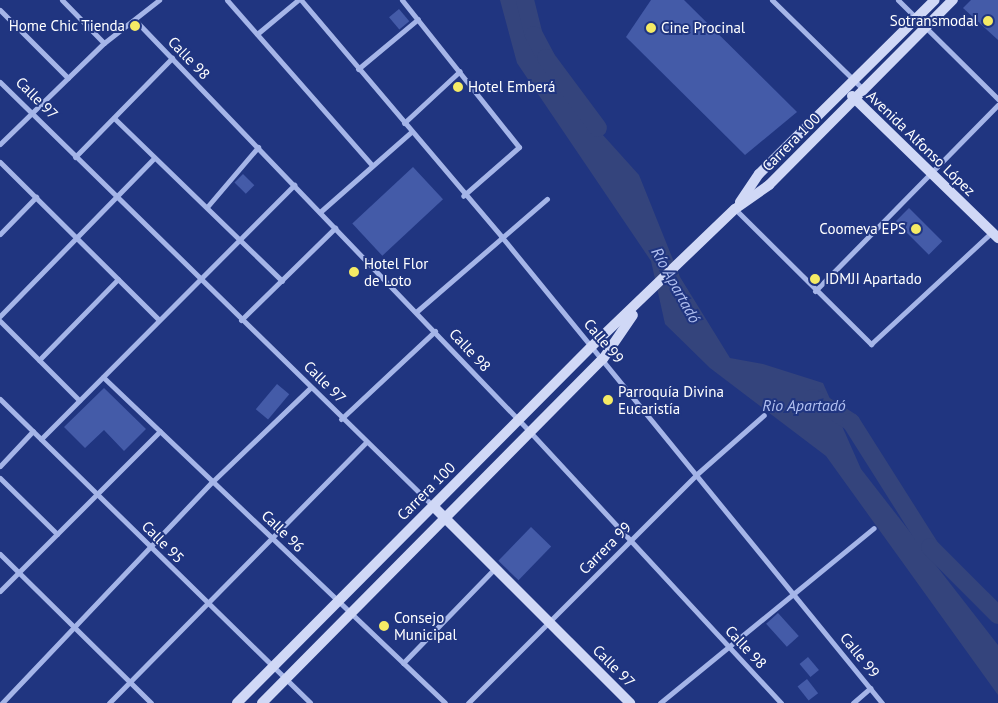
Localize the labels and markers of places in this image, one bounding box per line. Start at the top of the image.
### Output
place label: Sotransmodal [890,12,978,30]
marker: Sotransmodal [982,15,994,27]
place label: Home Chic Tienda [8,17,125,35]
place label: Cine Procinal [661,19,745,37]
marker: Home Chic Tienda [129,20,141,32]
marker: Cine Procinal [645,22,657,34]
place label: Hotel Emberá [468,78,556,96]
marker: Hotel Emberá [452,81,464,93]
place label: Coomeva EPS [819,220,906,238]
marker: Coomeva EPS [910,223,922,235]
place label: Hotel Flor de Loto [364,254,428,289]
marker: Hotel Flor de Loto [348,266,360,278]
place label: IDMJI Apartado [825,270,922,288]
marker: IDMJI Apartado [809,273,821,285]
place label: Parroquía Divina Eucaristía [618,382,724,417]
marker: Parroquía Divina Eucaristía [602,394,614,406]
place label: Consejo Municipal [394,608,457,643]
marker: Consejo Municipal [378,620,390,632]

